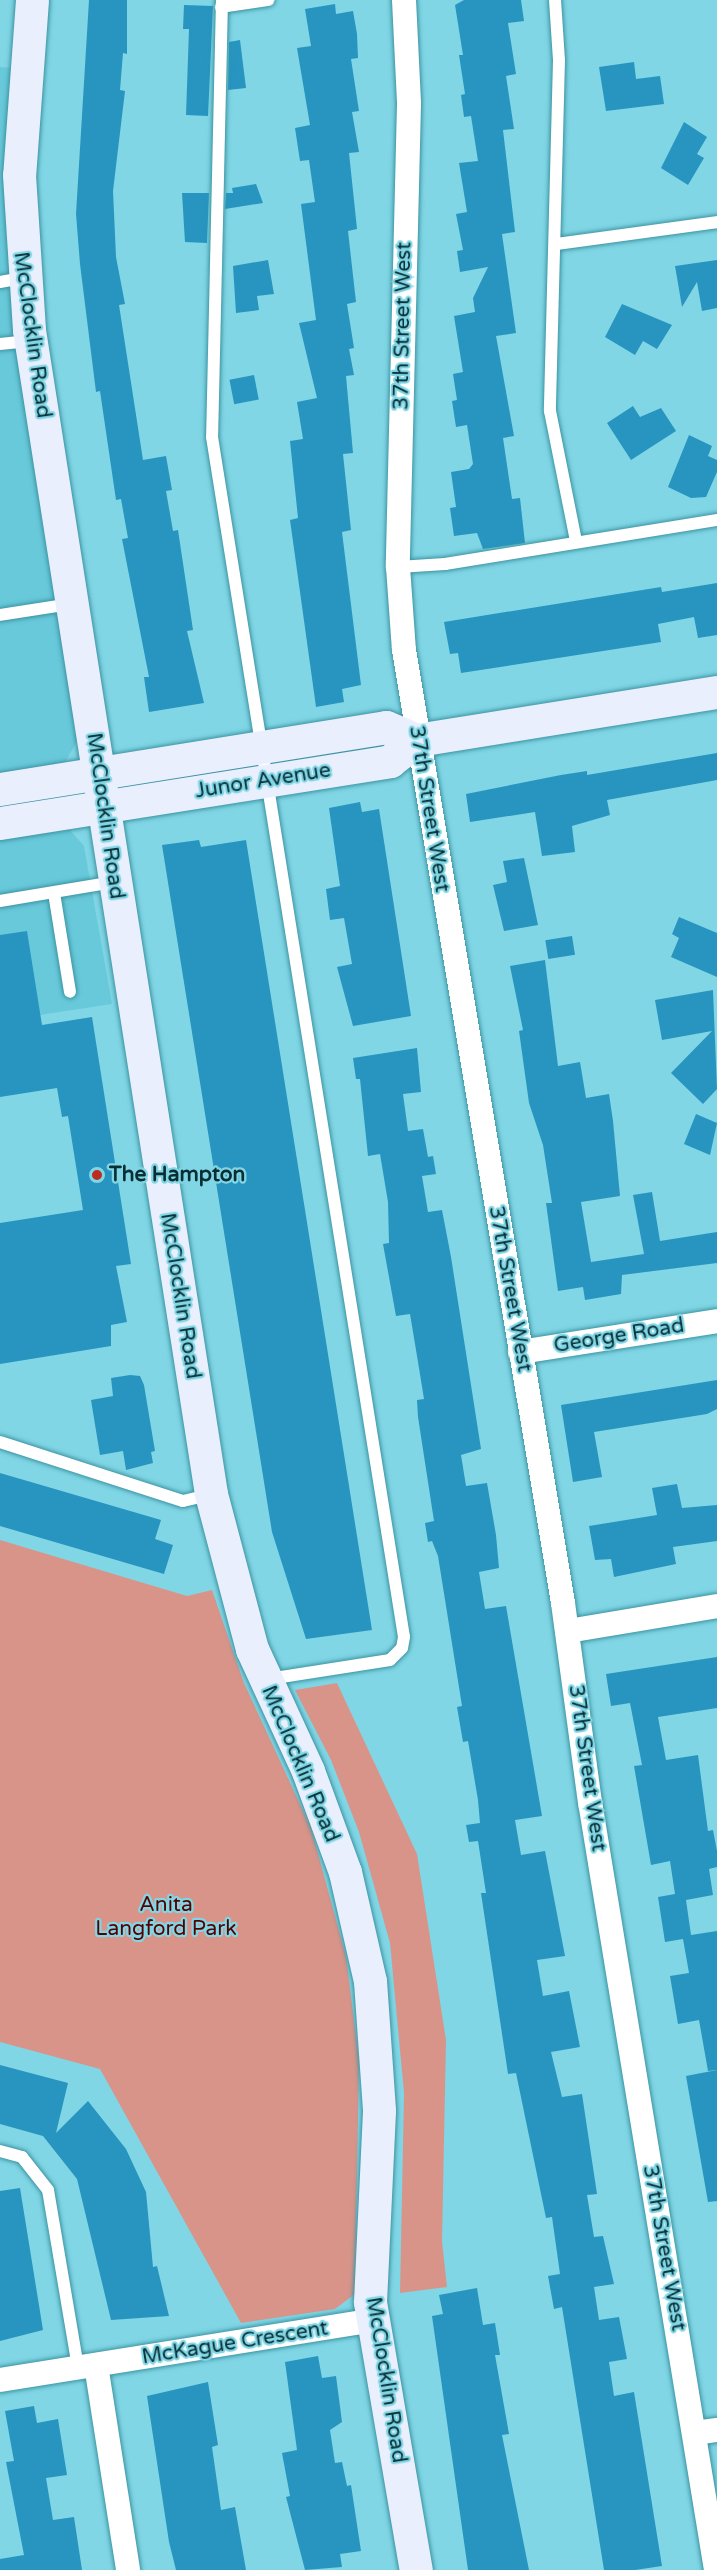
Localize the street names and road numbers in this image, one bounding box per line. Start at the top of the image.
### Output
street label: 37th Street West [389,242,417,410]
street label: McClocklin Road [8,250,56,420]
street label: 37th Street West [403,724,455,894]
street label: McClocklin Road [81,731,129,901]
street label: Junor Avenue [193,758,333,804]
street label: 37th Street West [483,1204,537,1374]
street label: McClocklin Road [154,1211,206,1381]
street label: George Road [552,1313,686,1359]
street label: McClocklin Road [256,1682,344,1846]
street label: 37th Street West [563,1683,611,1853]
street label: 37th Street West [637,2163,691,2333]
street label: McClocklin Road [360,2295,412,2465]
street label: McKague Crescent [140,2316,330,2370]

